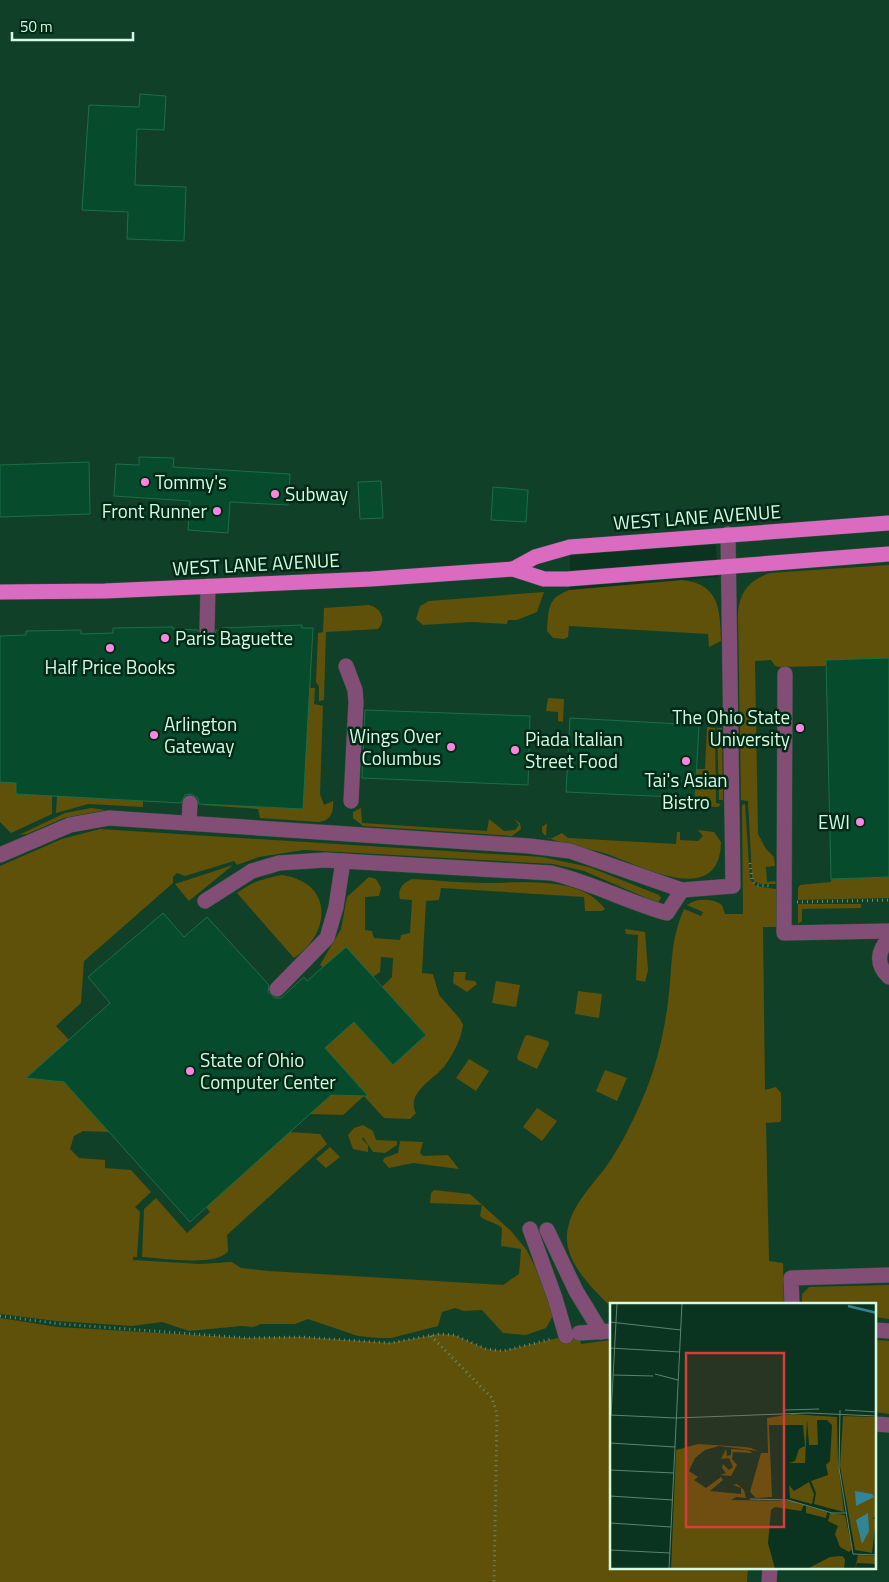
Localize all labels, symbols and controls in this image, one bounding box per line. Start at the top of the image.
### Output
scale bar [12,10,134,42]
text: 50 m [20,15,53,38]
place label: Tommy's [155,467,227,496]
marker: Tommy's [139,476,151,488]
place label: Subway [285,479,348,508]
marker: Subway [269,488,281,500]
place label: Front Runner [102,496,207,525]
street label: WEST LANE AVENUE [612,496,782,537]
marker: Front Runner [211,505,223,517]
street label: WEST LANE AVENUE [171,545,340,582]
place label: Paris Baguette [175,623,293,652]
marker: Paris Baguette [159,632,171,644]
marker: Half Price Books [104,642,116,654]
place label: Half Price Books [45,652,176,681]
place label: The Ohio State University [672,702,790,753]
place label: Arlington Gateway [164,709,237,760]
place label: Wings Over Columbus [349,721,441,772]
marker: The Ohio State University [794,722,806,734]
place label: Piada Italian Street Food [525,724,623,775]
marker: Arlington Gateway [148,729,160,741]
marker: Wings Over Columbus [445,741,457,753]
marker: Piada Italian Street Food [509,744,521,756]
marker: Tai's Asian Bistro [680,755,692,767]
place label: Tai's Asian Bistro [645,765,727,816]
place label: EWI [818,807,850,836]
marker: EWI [854,816,866,828]
place label: State of Ohio Computer Center [200,1045,336,1096]
marker: State of Ohio Computer Center [184,1065,196,1077]
inset map [610,1303,876,1570]

